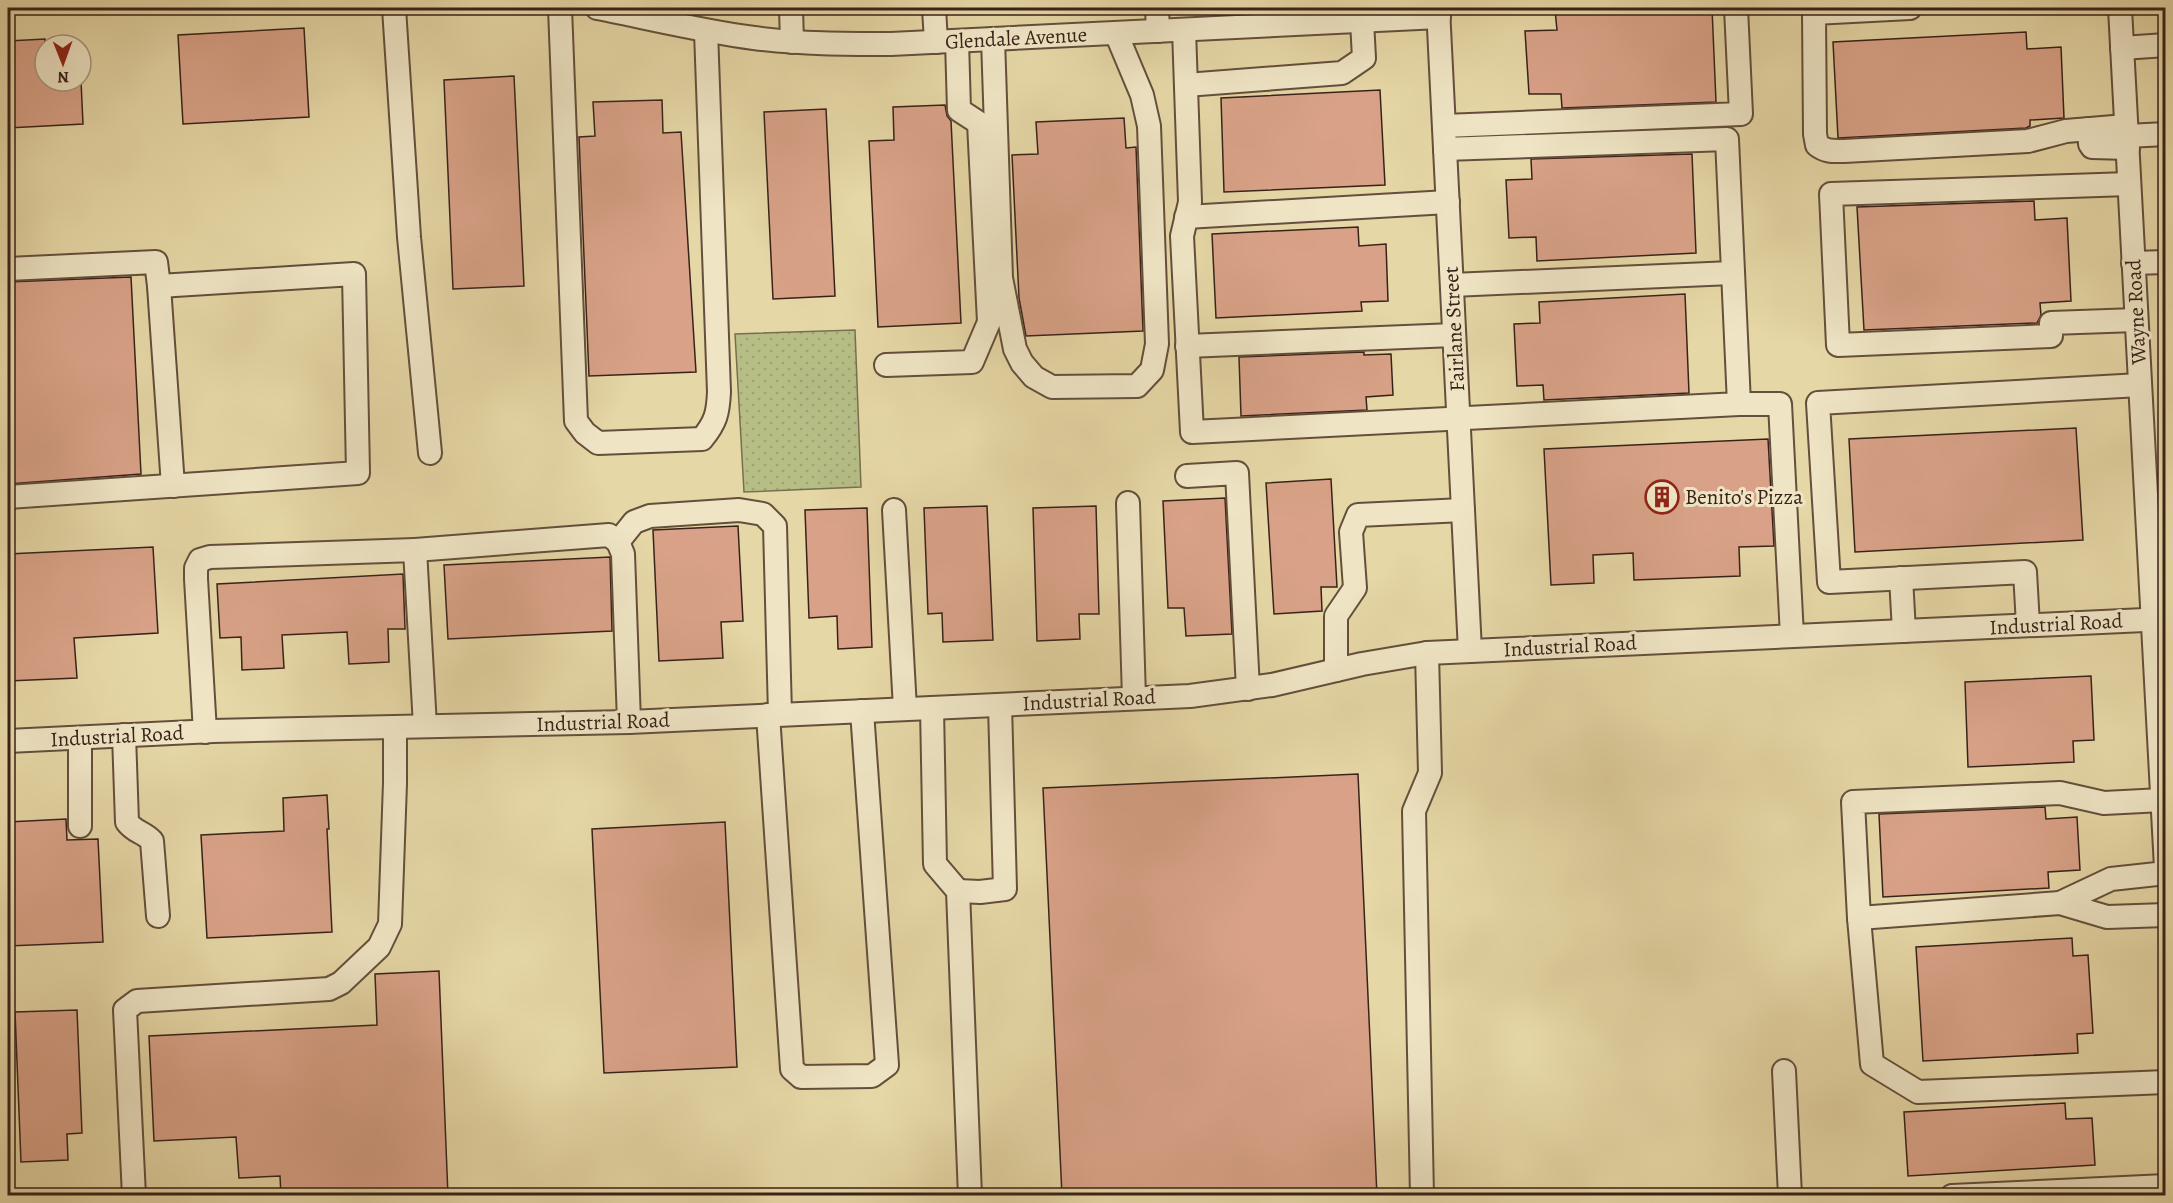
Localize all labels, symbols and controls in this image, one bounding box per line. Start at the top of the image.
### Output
street label: Glendale Avenue [944,20,1088,56]
north arrow [33,33,93,93]
text: N [57,66,69,88]
street label: Wayne Road [2119,258,2153,366]
street label: Fairlane Street [1437,266,1471,392]
building icon: Benito's Pizza [1644,479,1680,515]
place label: Benito's Pizza [1685,483,1803,511]
street label: Industrial Road [1989,606,2124,641]
street label: Industrial Road [1503,628,1638,663]
street label: Industrial Road [1022,682,1157,717]
street label: Industrial Road [536,706,671,738]
street label: Industrial Road [50,718,185,753]

